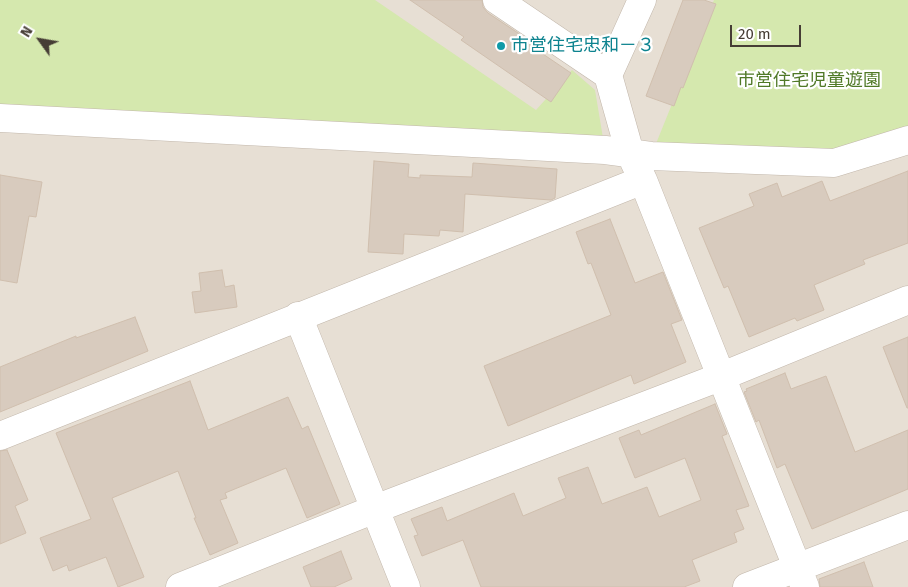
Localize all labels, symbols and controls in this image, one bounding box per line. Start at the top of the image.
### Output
north arrow [15,15,65,65]
scale bar [733,15,804,47]
text: N [17,23,37,40]
text: 20 m [738,25,771,43]
place label: 市営住宅忠和－３ [511,35,655,57]
marker: 市営住宅忠和－３ [495,40,507,52]
park label: 市営住宅児童遊園 [737,70,881,92]

